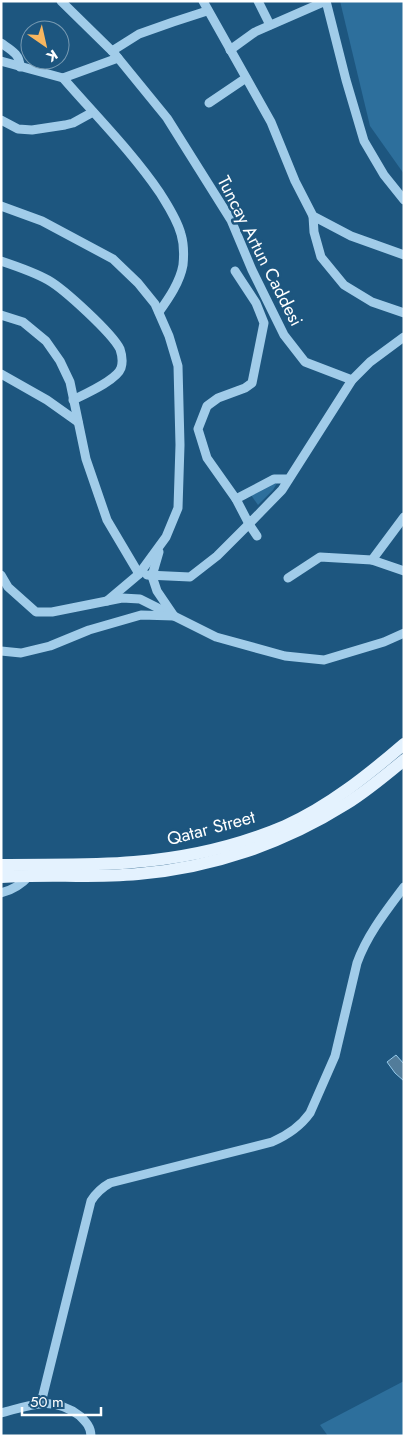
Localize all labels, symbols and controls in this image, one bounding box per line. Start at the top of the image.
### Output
north arrow [20,20,70,70]
text: K [42,45,62,67]
street label: Tuncay Artun Caddesi [211,171,309,331]
street label: Qatar Street [164,804,259,852]
scale bar [22,1384,101,1416]
text: 50 m [30,1391,64,1413]

